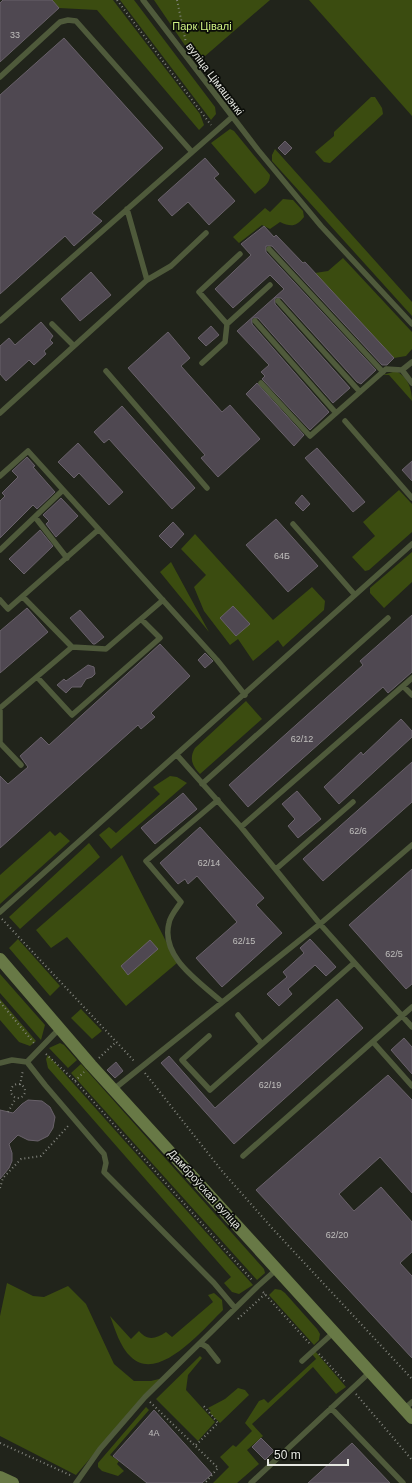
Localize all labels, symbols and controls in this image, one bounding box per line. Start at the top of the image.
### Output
park label: Парк Цівалі [172,20,232,32]
house number: 33 [10,30,20,40]
street label: вуліца Цімашэнкі [184,41,246,117]
house number: 64Б [274,551,290,561]
house number: 62/12 [291,734,313,744]
house number: 62/6 [349,826,367,836]
house number: 62/14 [198,858,220,868]
house number: 62/15 [233,936,255,946]
house number: 62/5 [385,949,403,959]
house number: 62/19 [259,1080,281,1090]
street label: Дамброўская вуліца [166,1147,244,1232]
house number: 62/20 [326,1230,348,1240]
house number: 4А [148,1428,160,1438]
scale bar [268,1441,348,1467]
text: 50 m [274,1448,301,1462]

